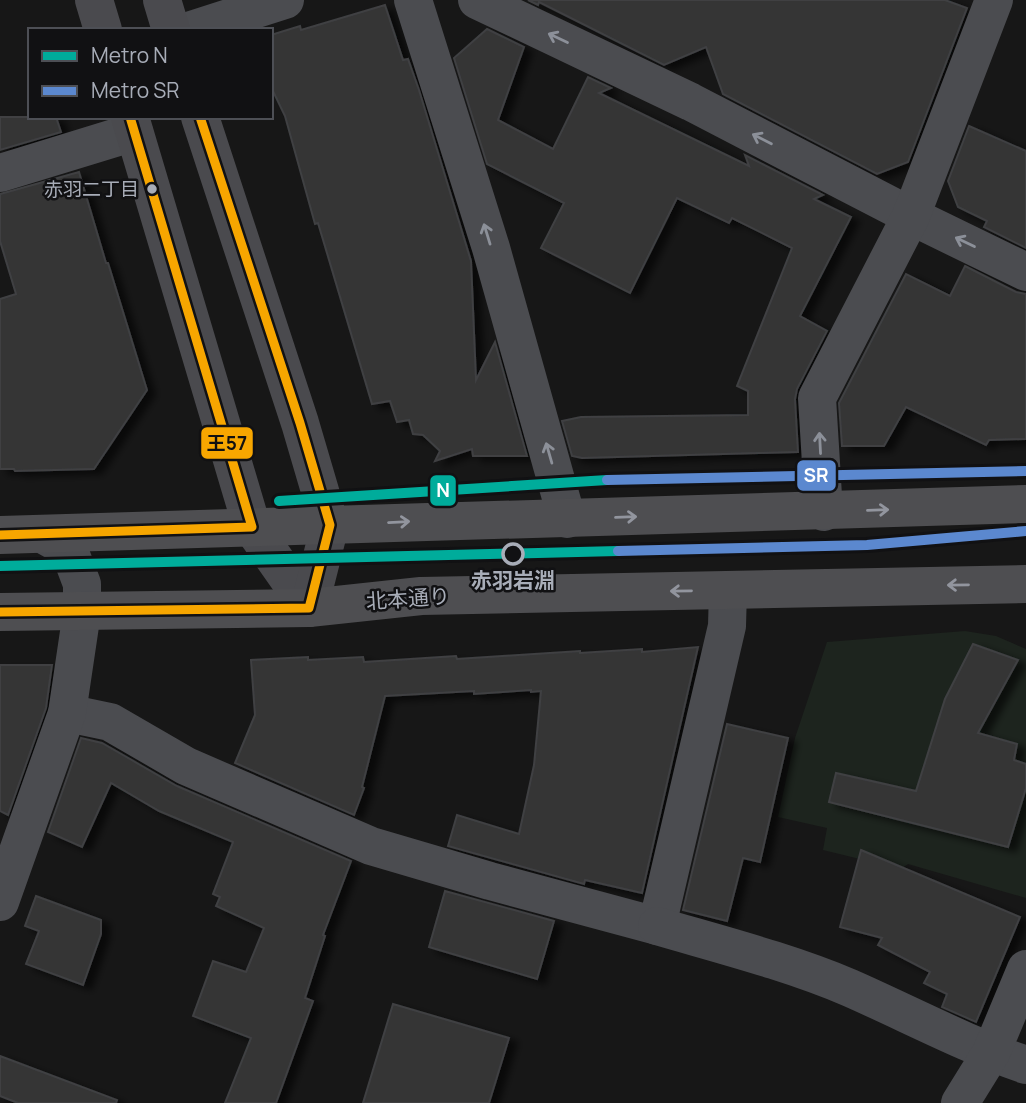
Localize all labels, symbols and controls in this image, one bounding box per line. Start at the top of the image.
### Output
legend [28,28,273,119]
one-way arrow [548,31,569,45]
text: Metro N [91,41,168,69]
text: Metro SR [91,76,180,104]
one-way arrow [752,131,773,145]
place label: 赤羽二丁目 [44,176,139,202]
marker: 赤羽二丁目 [145,182,159,196]
one-way arrow [479,224,492,246]
one-way arrow [955,235,976,249]
line badge: 王57 [200,426,254,460]
text: 王57 [207,430,247,456]
one-way arrow [813,432,826,455]
one-way arrow [542,442,555,464]
line badge: SR [796,459,837,492]
text: SR [803,462,829,488]
line badge: N [429,474,457,507]
text: N [436,477,450,503]
one-way arrow [866,503,889,516]
one-way arrow [614,510,637,524]
one-way arrow [387,515,410,528]
marker: 赤羽岩淵 [502,543,524,565]
place label: 赤羽岩淵 [471,566,555,594]
one-way arrow [947,578,970,592]
street label: 北本通り [365,581,451,615]
one-way arrow [670,584,693,598]

